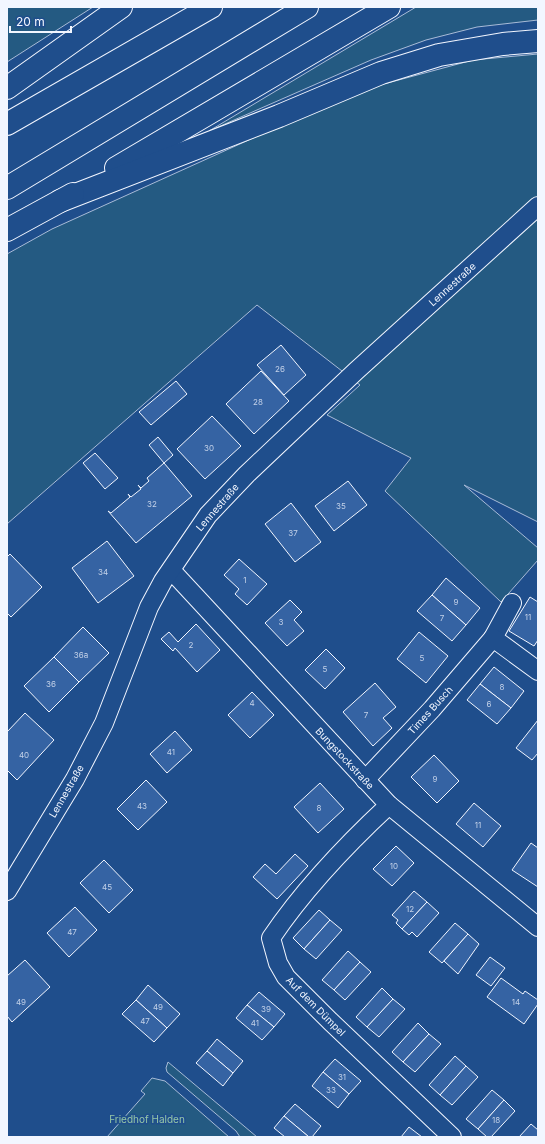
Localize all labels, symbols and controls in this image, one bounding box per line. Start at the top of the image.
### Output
scale bar [10,8,71,34]
text: 20 m [16,14,45,29]
street label: Lennestraße [426,260,478,308]
house number: 26 [275,364,285,374]
house number: 28 [253,397,263,407]
house number: 30 [204,443,214,453]
street label: Lennestraße [193,481,241,533]
house number: 32 [147,499,157,509]
house number: 35 [336,501,346,511]
house number: 37 [288,528,298,538]
house number: 34 [98,567,108,577]
house number: 1 [243,575,247,585]
house number: 9 [454,597,459,607]
house number: 11 [525,612,531,622]
house number: 7 [440,613,445,623]
house number: 3 [279,617,284,627]
house number: 2 [189,640,194,650]
house number: 36a [74,650,88,660]
house number: 5 [420,653,425,663]
house number: 5 [323,664,328,674]
house number: 36 [46,679,56,689]
house number: 8 [500,682,505,692]
street label: Times Busch [405,683,455,737]
house number: 4 [249,698,255,708]
house number: 6 [487,699,492,709]
house number: 7 [364,710,369,720]
street label: Bungstockstraße [313,725,377,791]
house number: 41 [167,747,175,757]
house number: 40 [19,750,29,760]
street label: Lennestraße [46,762,86,820]
house number: 9 [433,774,438,784]
house number: 43 [137,801,147,811]
house number: 8 [317,803,322,813]
house number: 11 [475,820,481,830]
house number: 10 [390,861,398,871]
house number: 45 [102,882,112,892]
house number: 12 [406,904,414,914]
house number: 47 [67,927,77,937]
street label: Auf dem Dümpel [284,974,348,1038]
house number: 49 [16,997,26,1007]
house number: 14 [512,997,520,1007]
house number: 49 [153,1002,163,1012]
house number: 39 [261,1004,271,1014]
house number: 47 [140,1016,150,1026]
house number: 41 [251,1018,259,1028]
house number: 31 [338,1072,346,1082]
house number: 33 [326,1085,336,1095]
park label: Friedhof Halden [109,1113,185,1125]
house number: 18 [492,1115,500,1125]

